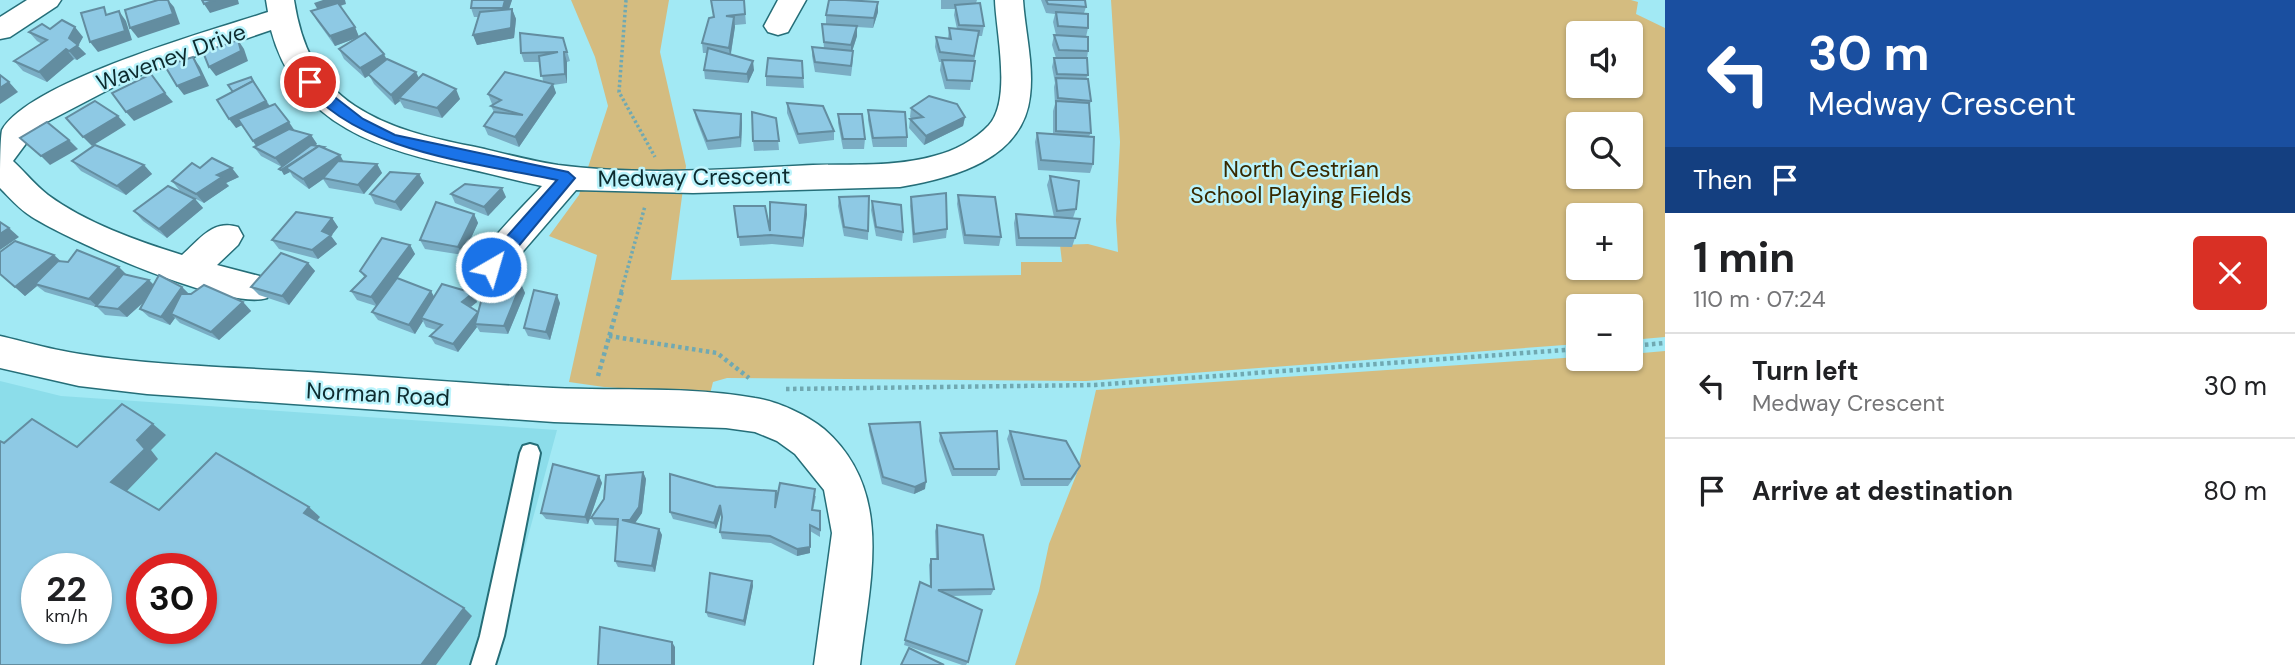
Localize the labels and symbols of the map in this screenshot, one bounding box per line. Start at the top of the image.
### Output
street label: Waveney Drive [92,16,250,98]
pin [280,52,340,112]
park label: North Cestrian School Playing Fields [1190,154,1412,210]
street label: Medway Crescent [597,160,791,194]
position arrow [454,230,528,304]
street label: Norman Road [305,375,451,413]
speed limit sign: 30 [126,553,217,644]

